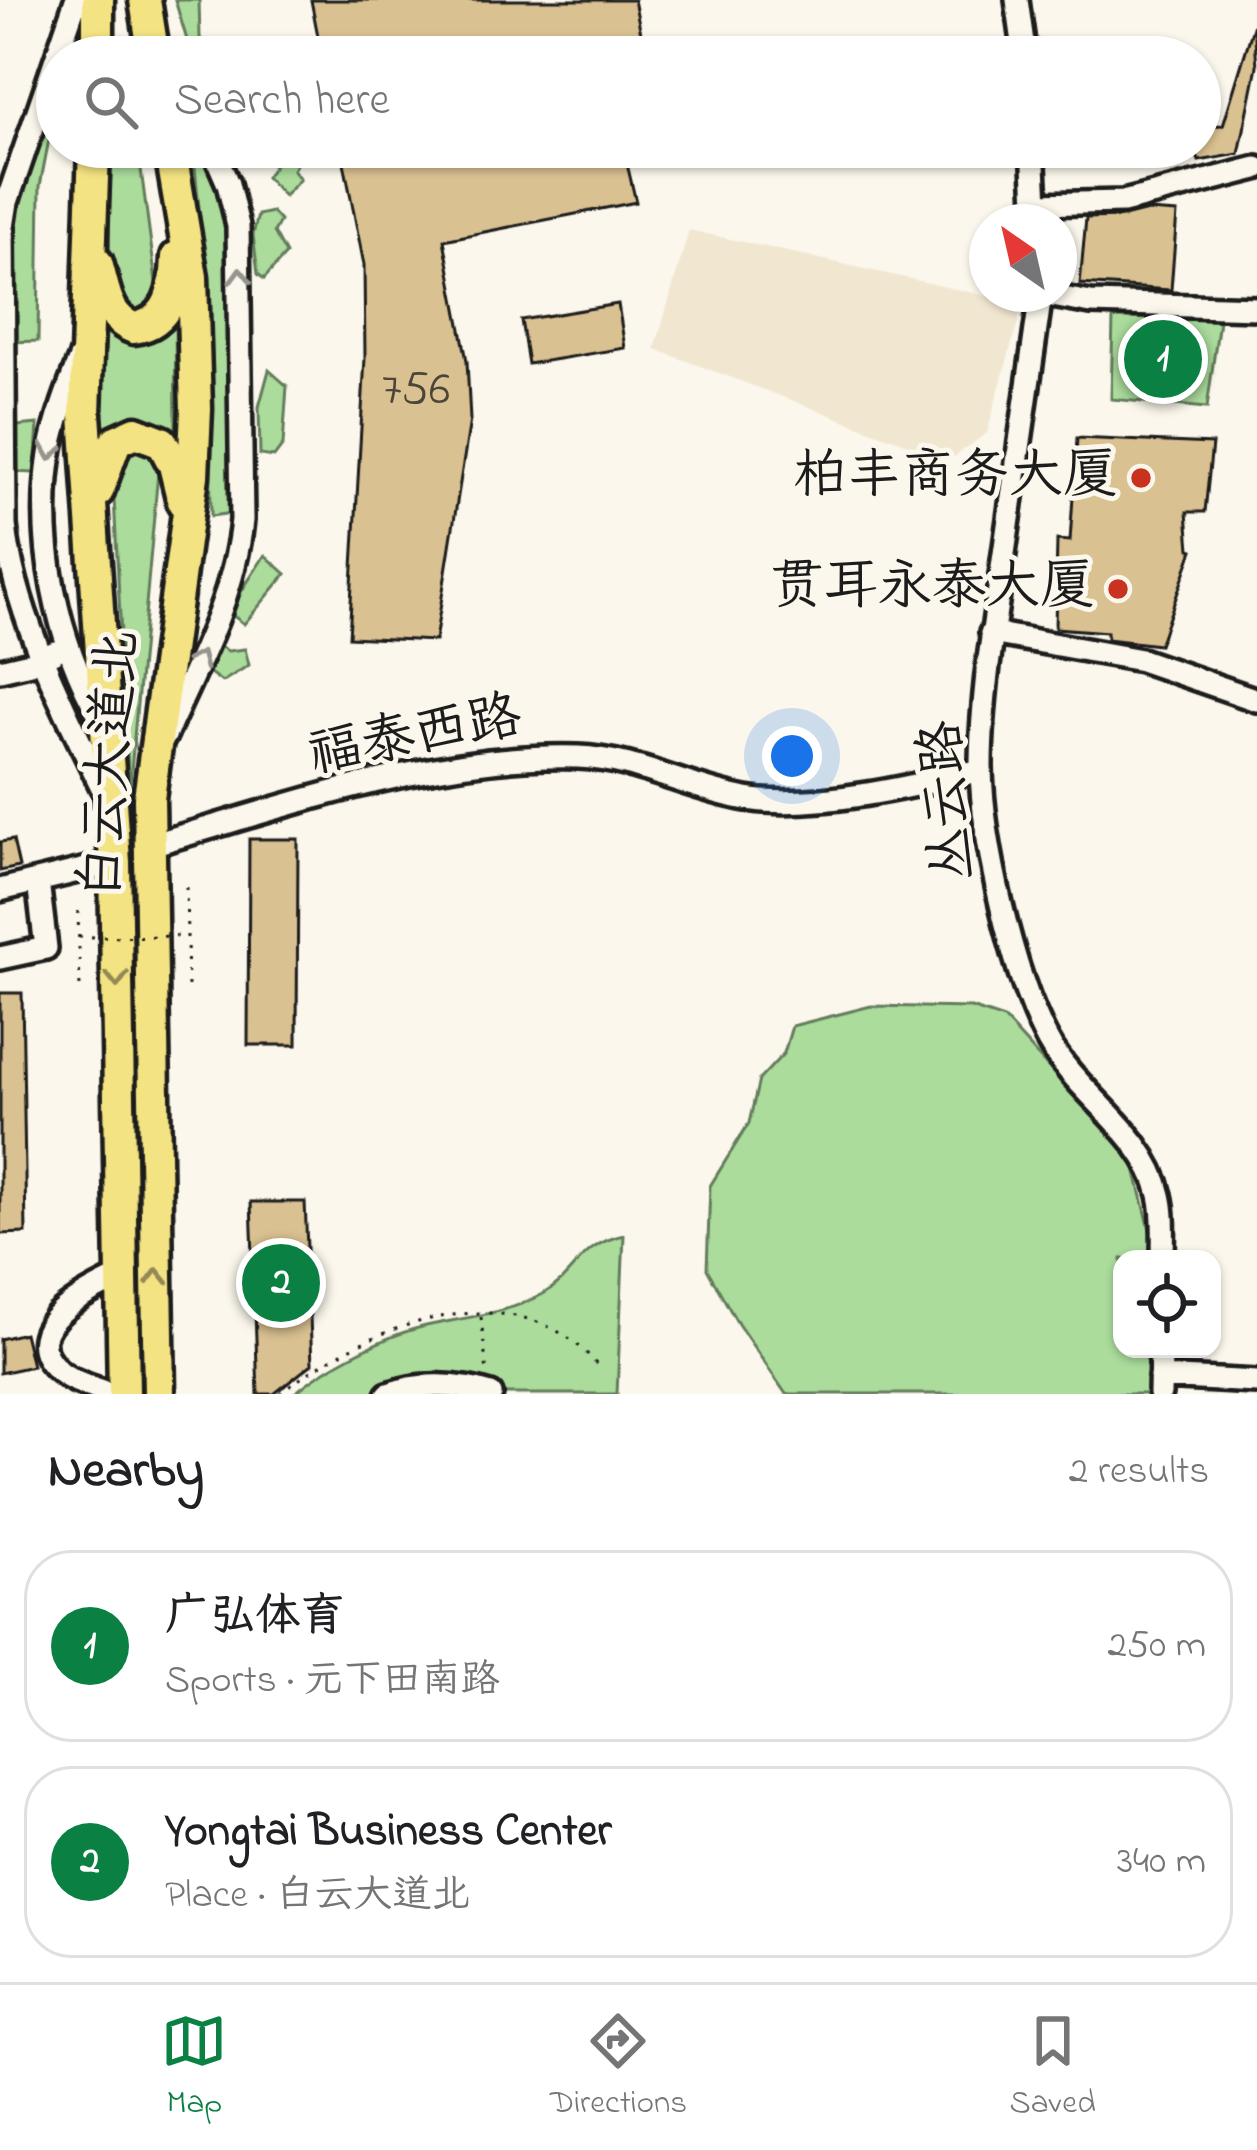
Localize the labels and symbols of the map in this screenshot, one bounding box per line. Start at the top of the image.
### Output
north arrow [969,204,1077,312]
one-way arrow [228,266,254,285]
pin: 1 [1124,314,1202,404]
house number: 756 [382,356,450,426]
place label: 柏丰商务大厦 [793,439,1117,517]
one-way arrow [40,442,65,462]
marker: 柏丰商务大厦 [1128,465,1154,491]
place label: 贯耳永泰大厦 [770,550,1094,628]
marker: 贯耳永泰大厦 [1105,576,1131,602]
street label: 白云大道北 [64,628,160,902]
one-way arrow [185,650,209,671]
street label: 福泰西路 [302,679,528,797]
street label: 丛云路 [904,717,996,885]
your location [762,726,822,786]
one-way arrow [103,970,129,989]
pin: 2 [242,1238,320,1328]
one-way arrow [145,1267,171,1286]

